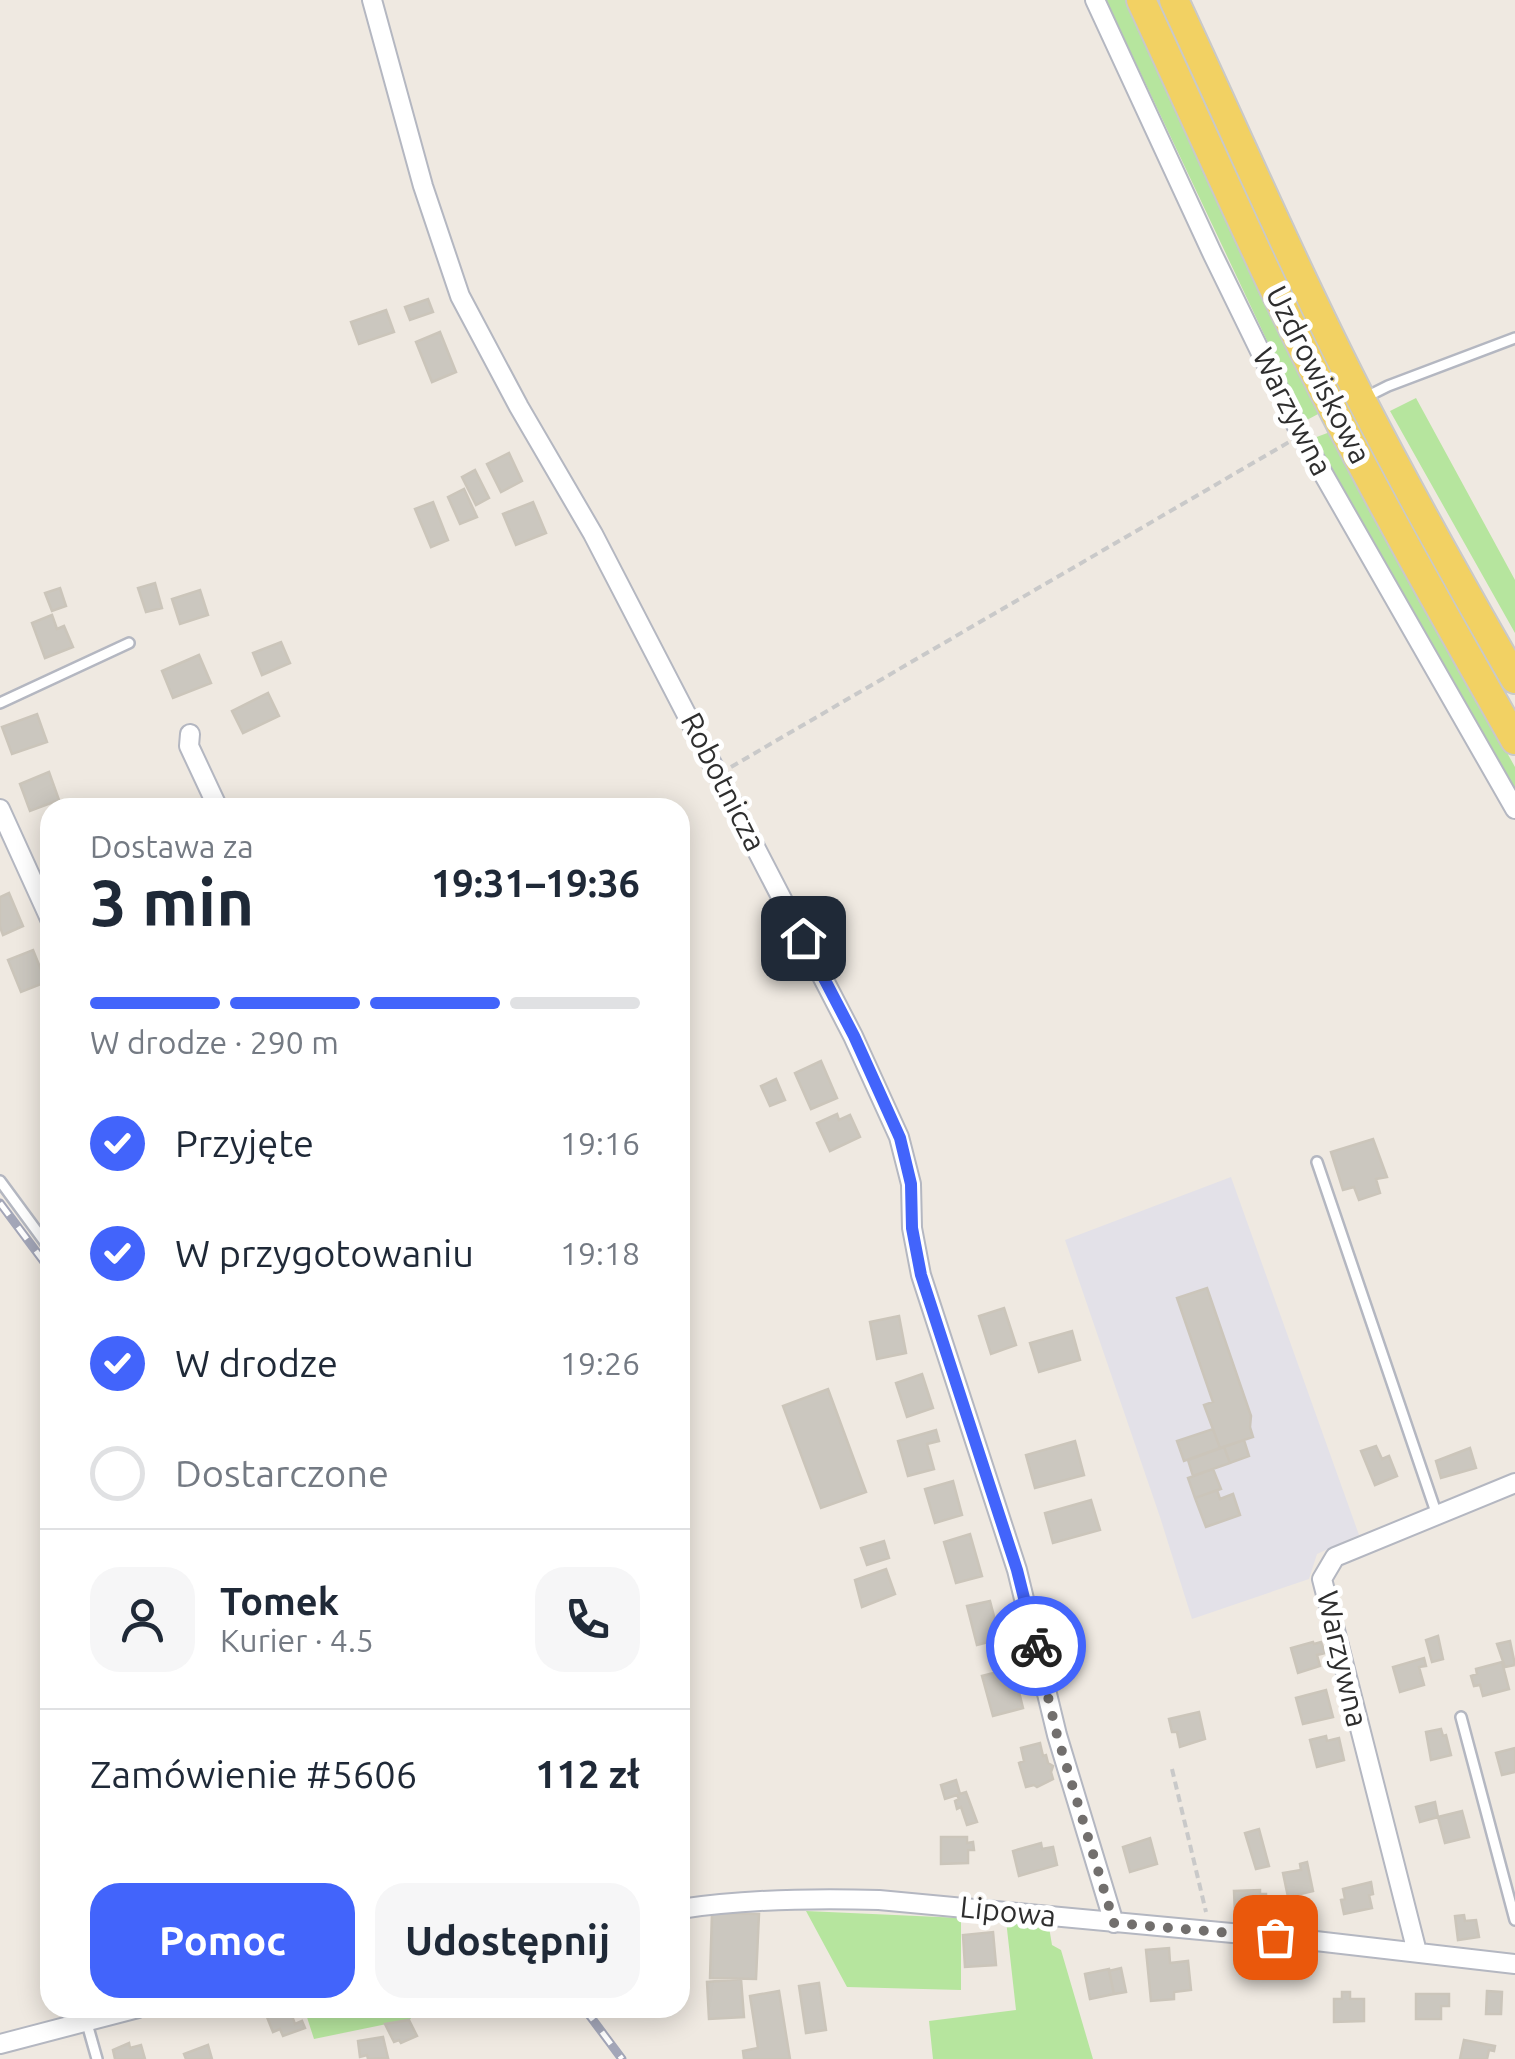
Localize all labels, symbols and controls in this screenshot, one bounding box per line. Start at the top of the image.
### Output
street label: Uzdrowiskowa [1260,280,1378,469]
street label: Warzywna [1246,342,1340,481]
street label: Robotnicza [675,707,773,856]
text: Dostawa za [90,828,254,864]
text: 19:31–19:36 [431,862,640,904]
text: 3 min [90,865,254,938]
pin [761,896,846,981]
icon: home [776,911,831,966]
text: W drodze · 290 m [90,1024,339,1060]
icon: check [90,1116,145,1171]
text: Przyjęte [175,1122,314,1164]
text: 19:16 [560,1125,640,1161]
icon: check [90,1226,145,1281]
text: W przygotowaniu [175,1232,474,1274]
text: 19:18 [560,1235,640,1271]
icon: check [90,1336,145,1391]
text: W drodze [175,1342,338,1384]
text: 19:26 [560,1345,640,1381]
text: Dostarczone [175,1452,389,1494]
button: person [90,1567,195,1672]
button: phone [535,1567,640,1672]
text: Tomek [220,1580,339,1622]
street label: Warzywna [1311,1587,1375,1730]
courier [986,1596,1086,1696]
icon: bike [1009,1619,1064,1674]
text: Kurier · 4.5 [220,1622,374,1658]
text: Zamówienie #5606 [90,1753,417,1795]
text: 112 zł [535,1753,640,1795]
button: Pomoc [90,1883,355,1998]
button: Udostępnij [375,1883,640,1998]
street label: Lipowa [958,1889,1058,1933]
pin [1233,1895,1318,1980]
icon: bag [1248,1910,1303,1965]

